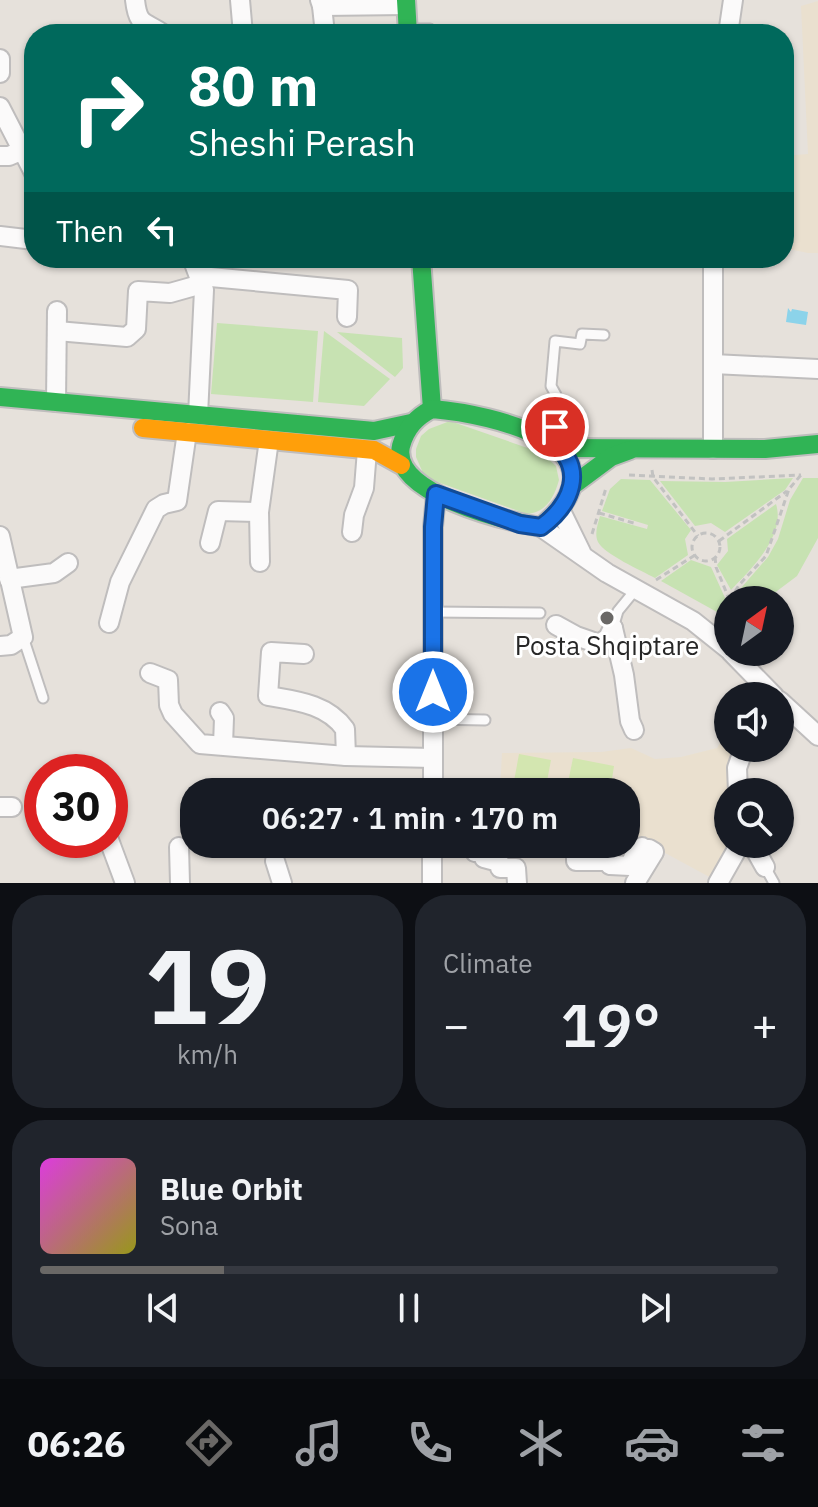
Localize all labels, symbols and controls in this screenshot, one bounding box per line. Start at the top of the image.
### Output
text: 80 m [188,49,318,121]
icon: right [56,56,160,160]
text: Sheshi Perash [188,119,416,166]
icon: left [140,208,184,252]
text: Then [56,211,124,250]
pin [521,393,589,461]
icon: arrive [533,405,577,449]
north arrow [714,586,794,666]
map controls [714,586,794,858]
marker: Posta Shqiptare [598,609,616,627]
place label: Posta Shqiptare [515,628,699,662]
position arrow [391,650,475,734]
button: sound [714,682,794,762]
speed limit sign: 30 [24,754,128,858]
button: search [714,778,794,858]
text: 06:27 · 1 min · 170 m [262,798,558,837]
text: 19 [145,917,270,1053]
text: Climate [443,946,533,980]
text: 19° [560,985,661,1064]
text: − [443,996,469,1053]
text: + [752,996,778,1053]
text: km/h [177,1037,238,1071]
text: Blue Orbit [160,1169,303,1208]
text: Sona [160,1208,218,1242]
icon: previous [141,1286,185,1330]
icon: pause [387,1286,431,1330]
icon: next [633,1286,677,1330]
icon: directions [181,1415,237,1471]
icon: music [291,1415,347,1471]
icon: phone [402,1415,458,1471]
icon: climate [513,1415,569,1471]
icon: car [624,1415,680,1471]
icon: filters [735,1415,791,1471]
text: 06:26 [27,1420,126,1467]

